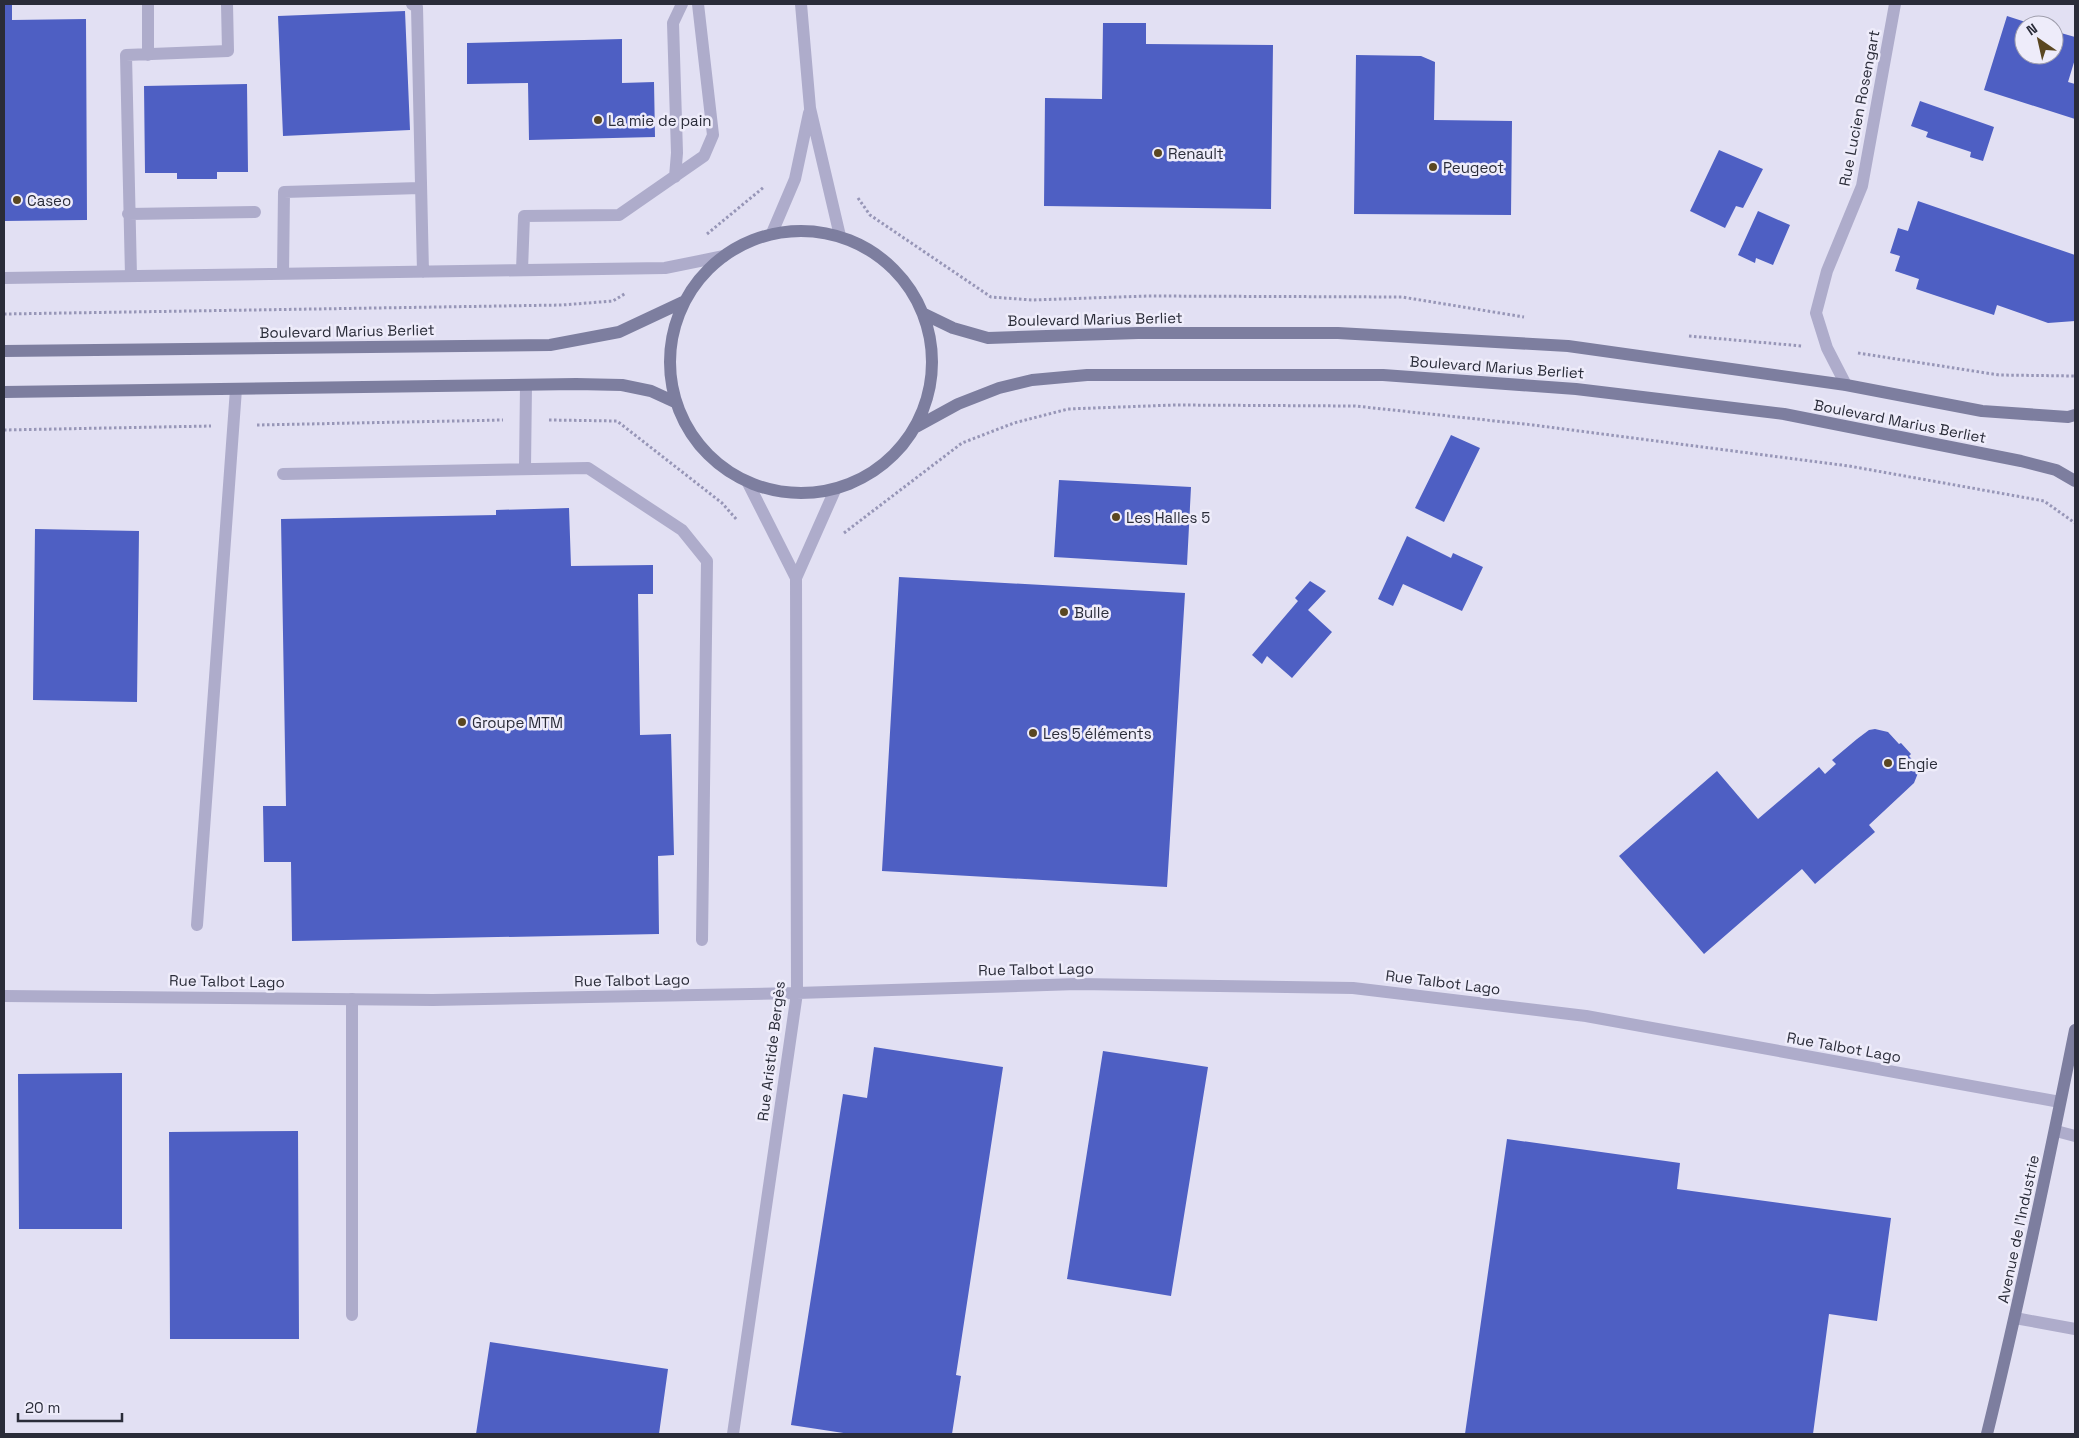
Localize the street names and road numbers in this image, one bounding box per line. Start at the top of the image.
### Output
street label: Rue Lucien Rosengart [1835,28,1883,188]
street label: Boulevard Marius Berliet [1007,308,1183,330]
street label: Boulevard Marius Berliet [259,320,435,342]
street label: Boulevard Marius Berliet [1409,351,1585,383]
street label: Boulevard Marius Berliet [1812,395,1988,447]
street label: Rue Talbot Lago [978,958,1094,980]
street label: Rue Talbot Lago [1384,966,1502,998]
street label: Rue Talbot Lago [574,969,690,991]
street label: Rue Talbot Lago [169,970,285,992]
street label: Rue Aristide Bergès [753,980,789,1122]
street label: Rue Talbot Lago [1785,1028,1903,1066]
street label: Avenue de l'Industrie [1993,1153,2043,1305]

